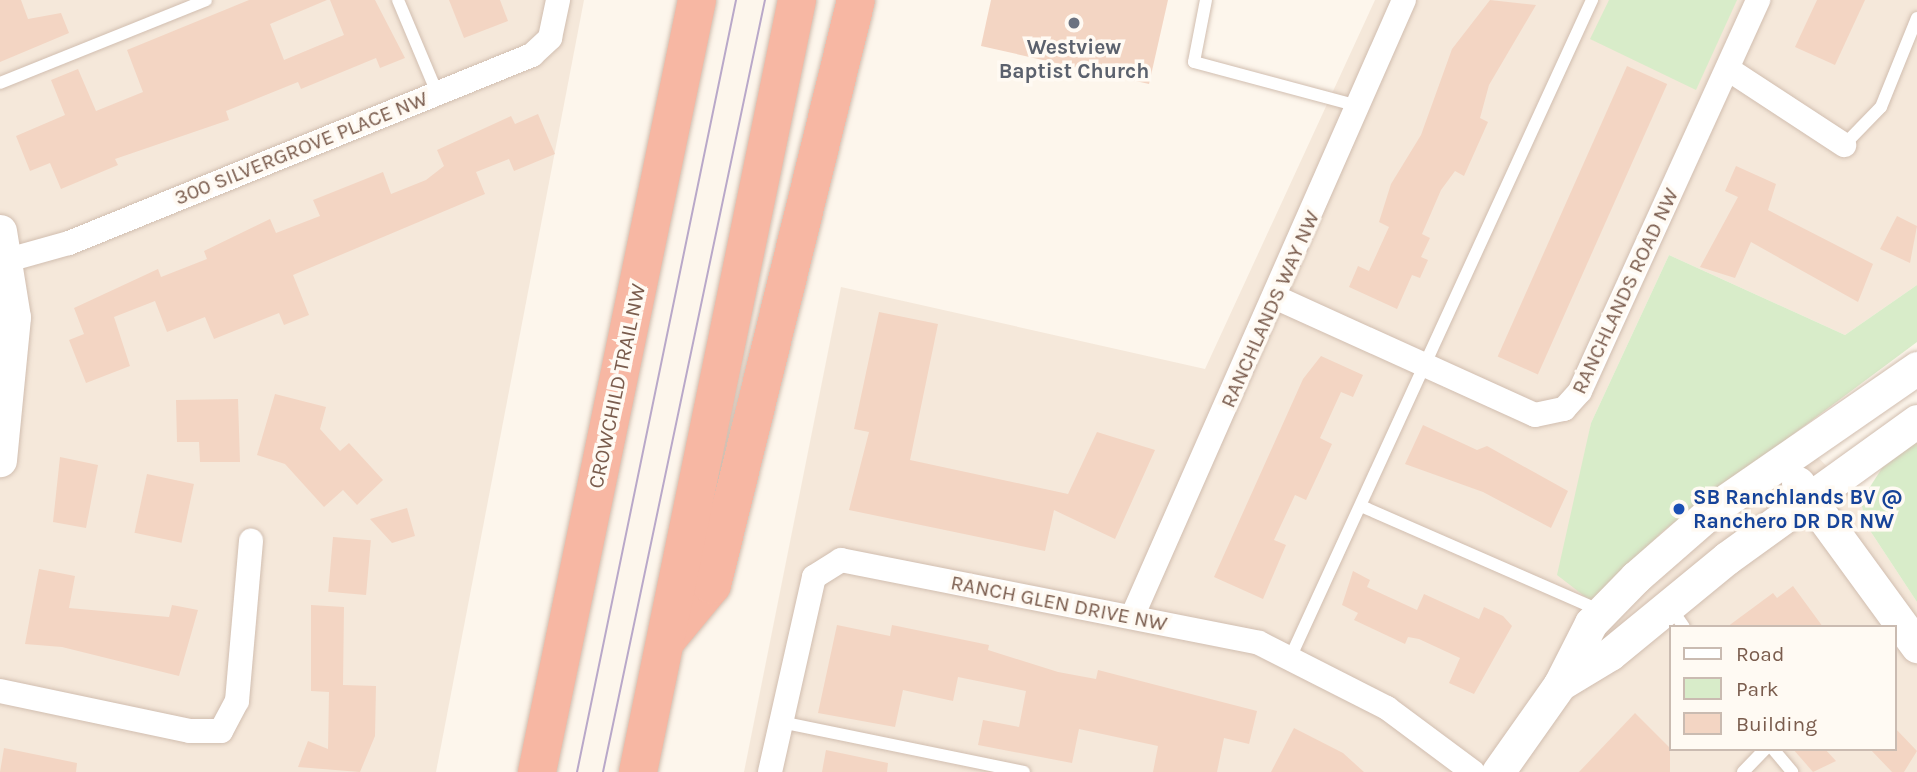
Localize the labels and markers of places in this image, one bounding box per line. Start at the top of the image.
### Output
marker: Westview Baptist Church [1066,15,1082,31]
place label: Westview Baptist Church [999,34,1149,84]
place label: SB Ranchlands BV @ Ranchero DR DR NW [1693,484,1903,534]
marker: SB Ranchlands BV @ Ranchero DR DR NW [1671,501,1687,517]

